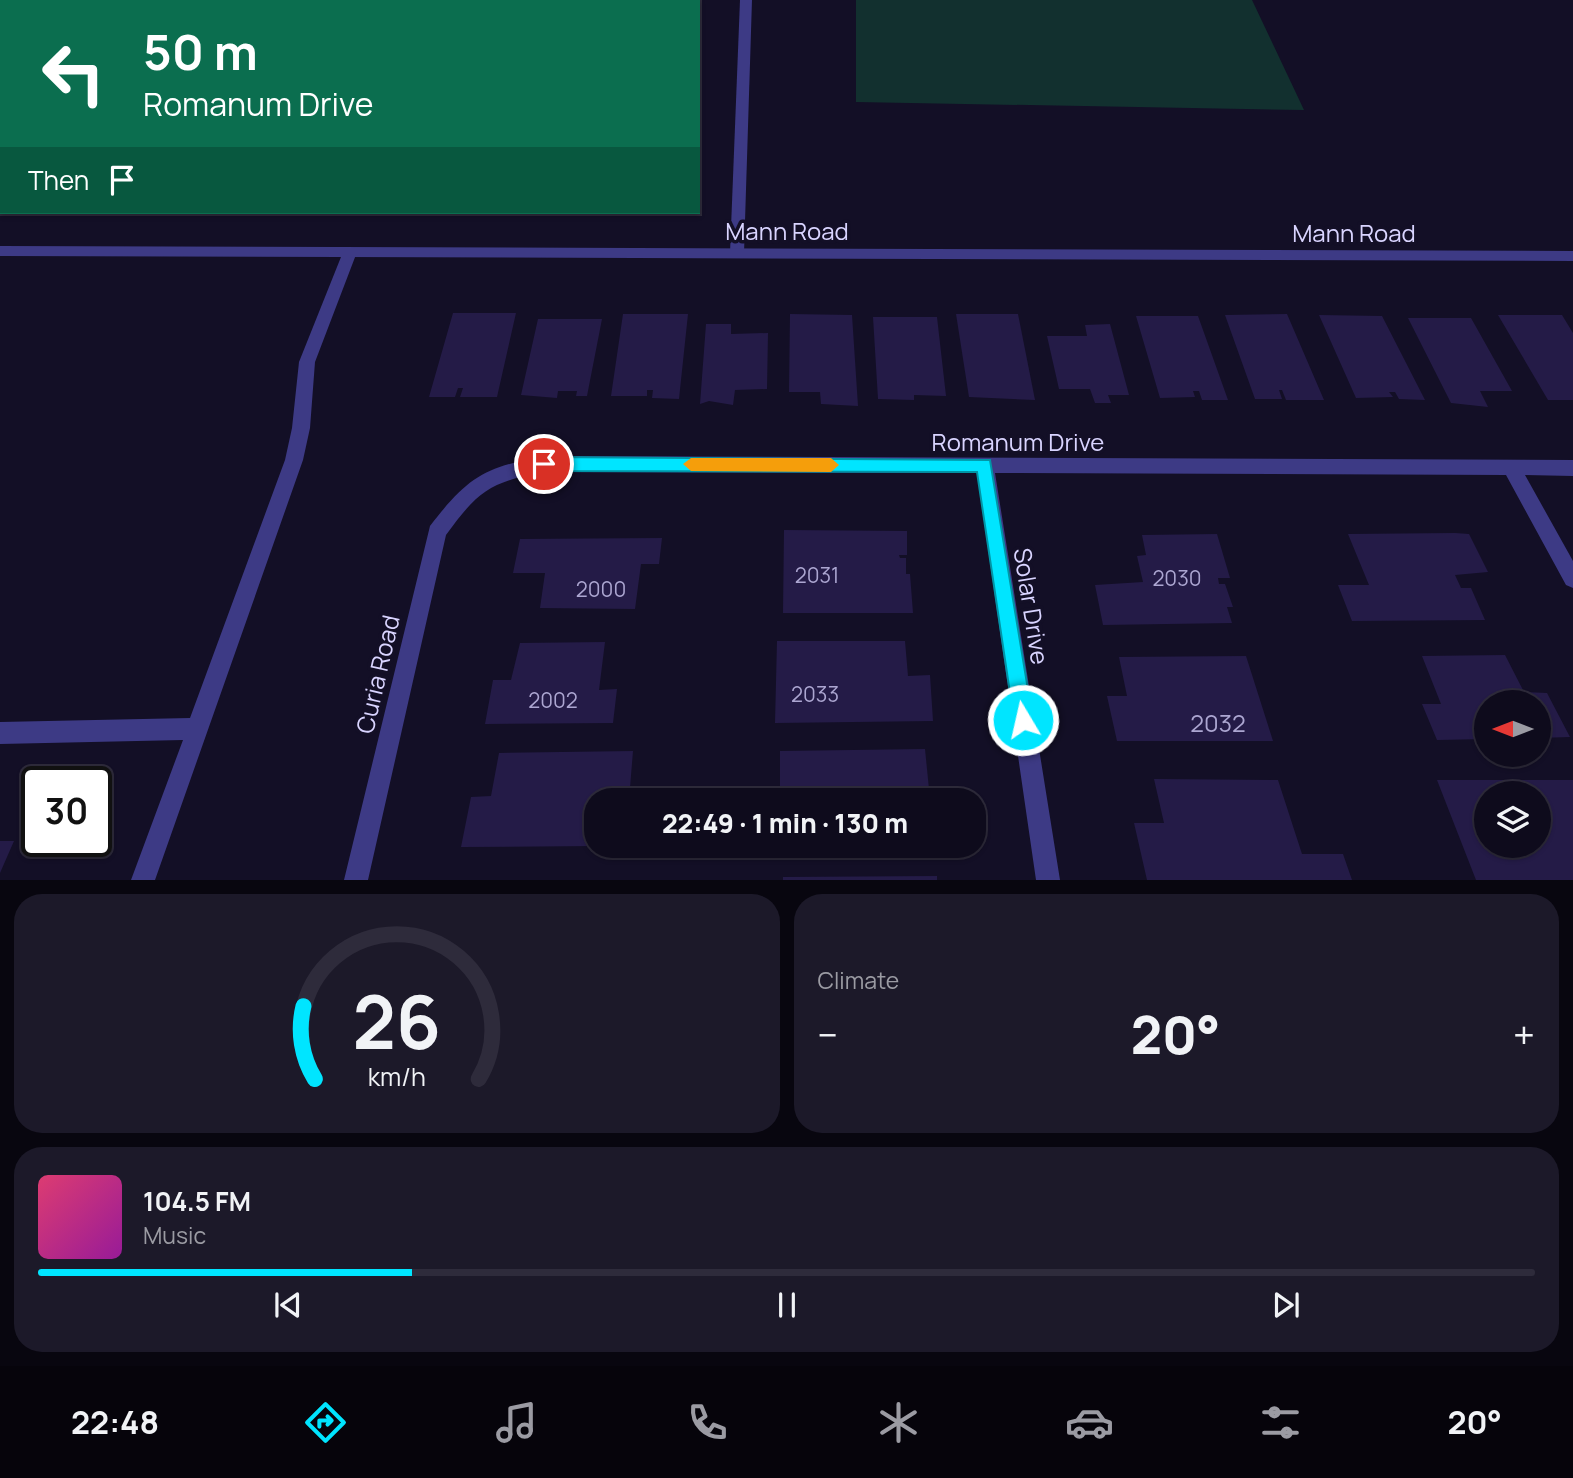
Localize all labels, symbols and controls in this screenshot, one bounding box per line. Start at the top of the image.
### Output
text: 50 m [143,18,258,85]
icon: left [28,28,119,119]
text: Romanum Drive [143,82,373,126]
icon: arrive [103,161,141,199]
text: Then [28,162,89,198]
street label: Mann Road [725,214,849,247]
street label: Mann Road [1292,216,1416,249]
street label: Romanum Drive [932,425,1104,458]
pin [514,434,574,494]
icon: arrive [525,445,563,483]
street label: Solar Drive [1007,545,1057,667]
house number: 2031 [795,561,839,589]
house number: 2030 [1152,564,1202,592]
house number: 2000 [576,575,626,603]
street label: Curia Road [347,611,407,737]
house number: 2033 [791,680,839,708]
position arrow [986,683,1060,757]
house number: 2002 [528,686,578,714]
north arrow [1474,690,1550,766]
map controls [1474,690,1551,858]
house number: 2032 [1190,706,1246,739]
speed limit sign: 30 [21,766,112,857]
button: layers [1474,781,1551,858]
text: 22:49 · 1 min · 130 m [662,805,908,841]
text: Climate [818,964,899,996]
text: 26 [352,972,441,1072]
text: 20° [1131,999,1220,1070]
text: − [818,1008,838,1060]
text: + [1513,1008,1535,1060]
text: km/h [368,1059,426,1094]
text: 104.5 FM [143,1183,251,1219]
text: Music [143,1219,206,1251]
icon: previous [269,1286,307,1324]
icon: pause [768,1286,806,1324]
icon: next [1267,1286,1305,1324]
icon: directions [301,1398,350,1447]
icon: music [492,1398,541,1447]
icon: phone [683,1398,732,1447]
icon: climate [874,1398,923,1447]
icon: car [1065,1398,1114,1447]
icon: filters [1256,1398,1305,1447]
text: 22:48 [71,1400,159,1444]
text: 20° [1447,1400,1502,1444]

